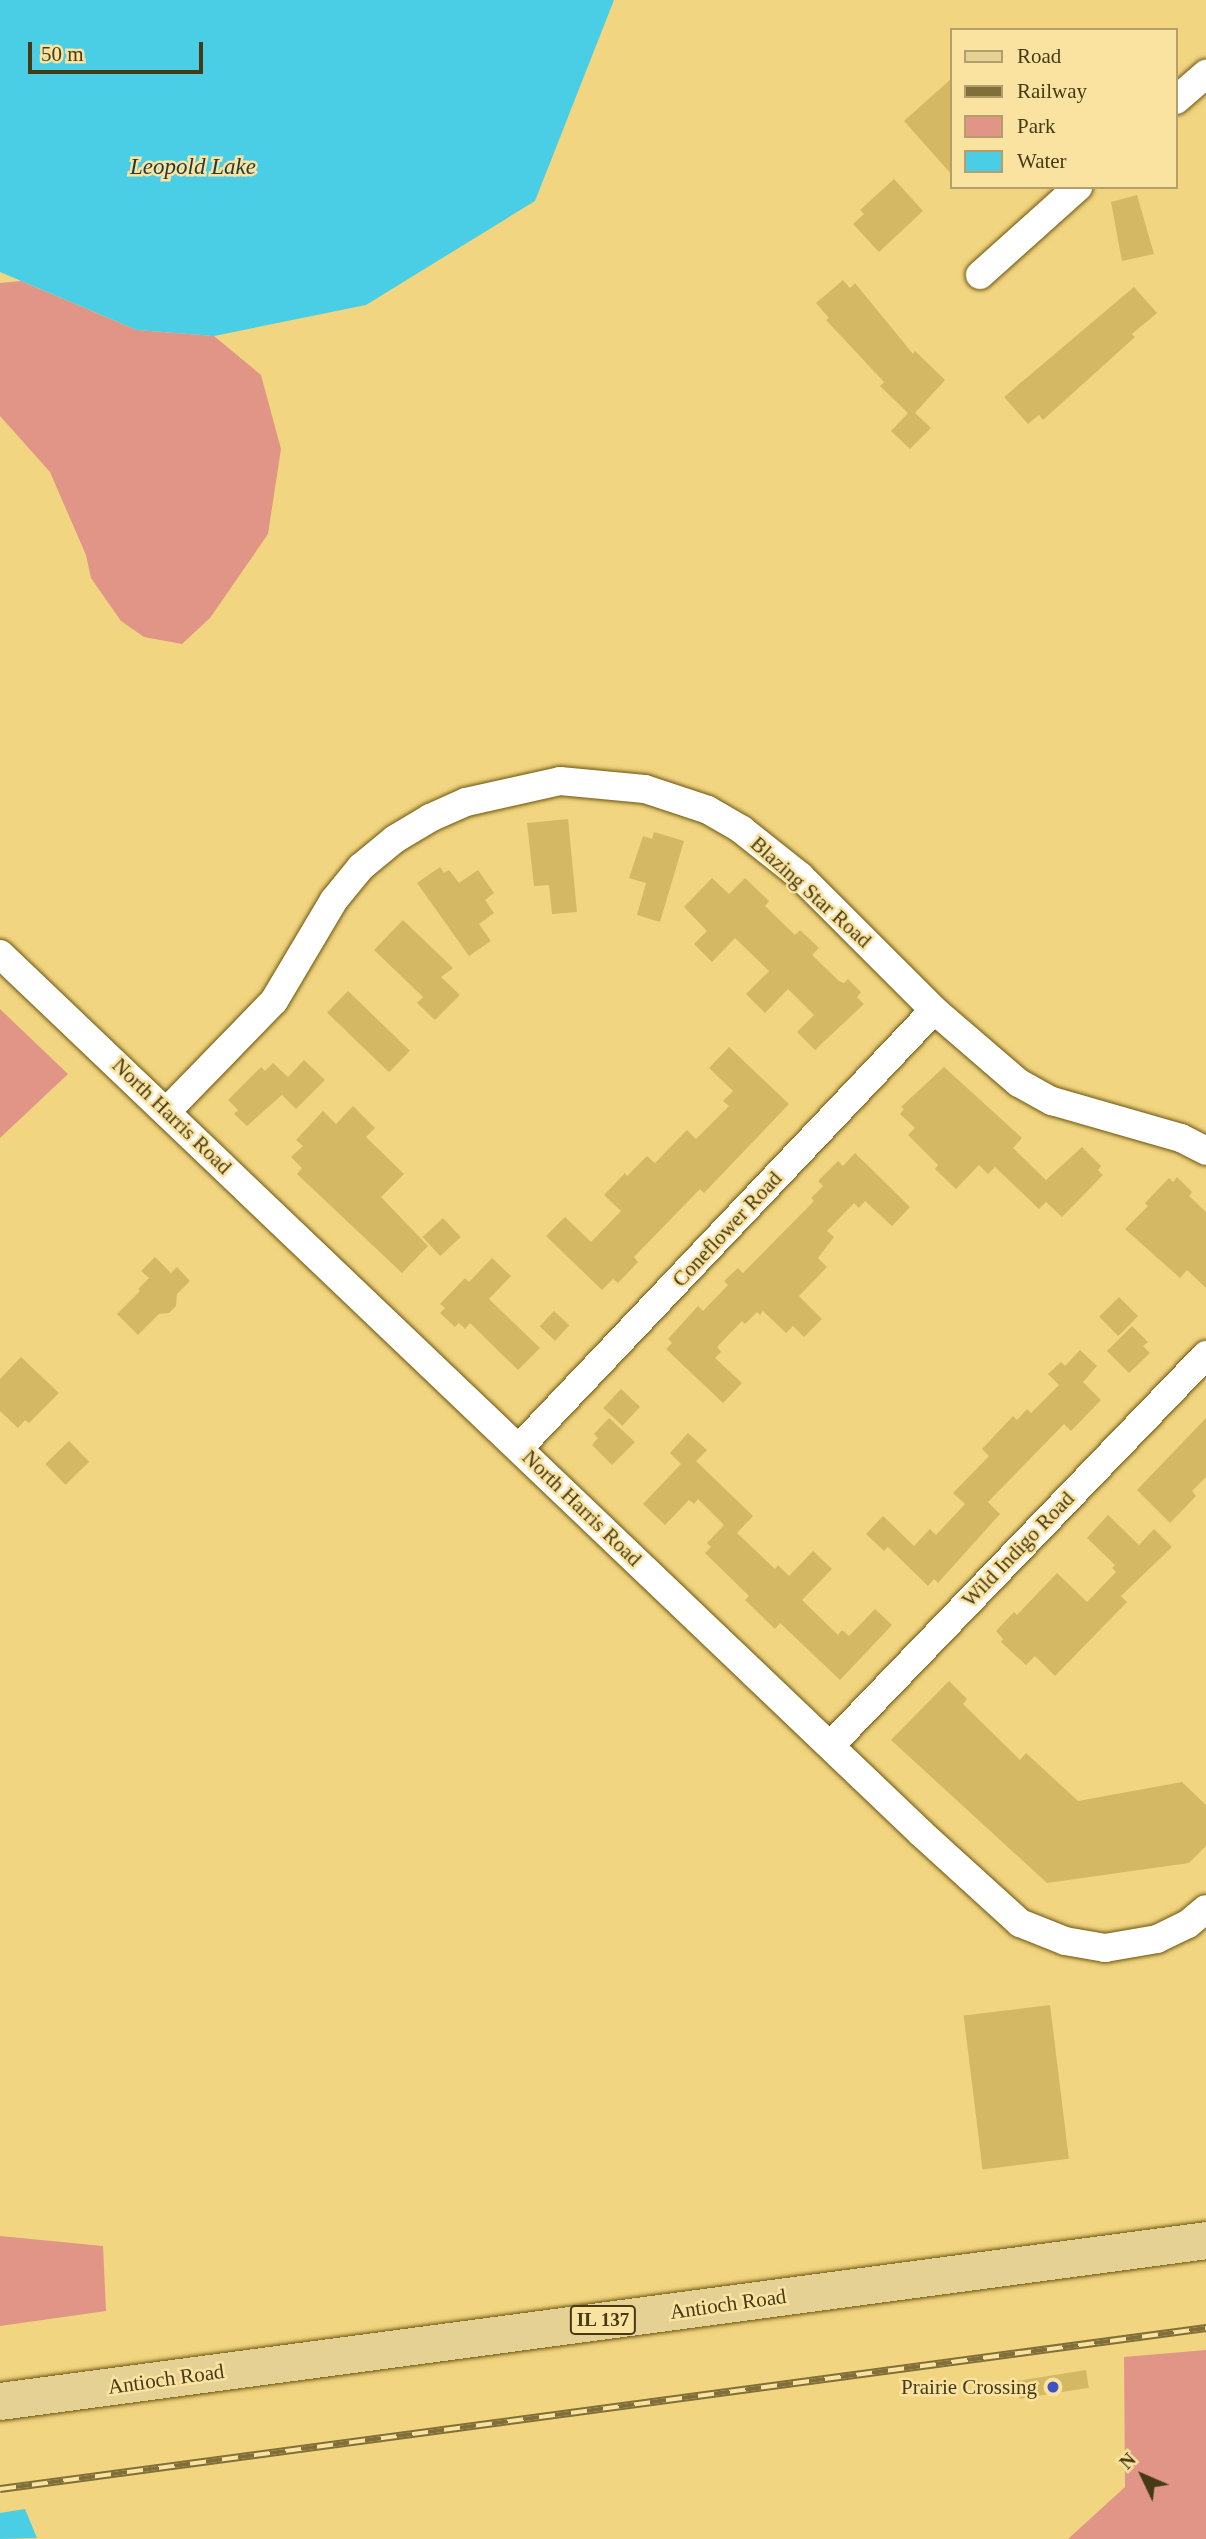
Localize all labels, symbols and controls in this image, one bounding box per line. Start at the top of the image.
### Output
scale bar [32,28,206,72]
legend [950,28,1178,189]
text: 50 m [41,42,84,66]
text: Road [1017,44,1061,68]
text: Railway [1017,79,1087,103]
text: Park [1017,114,1056,138]
text: Water [1017,149,1067,173]
water label: Leopold Lake [130,153,256,181]
street label: Blazing Star Road [745,831,877,953]
street label: North Harris Road [107,1053,237,1179]
street label: Coneflower Road [667,1166,787,1292]
street label: North Harris Road [517,1445,647,1571]
street label: Wild Indigo Road [957,1486,1079,1612]
street label: Antioch Road [668,2283,788,2325]
road number: IL 137 [568,2304,638,2336]
street label: Antioch Road [106,2358,226,2400]
place label: Prairie Crossing [901,2374,1037,2400]
marker: Prairie Crossing [1043,2377,1063,2397]
north arrow [1108,2441,1178,2511]
text: N [1115,2449,1140,2473]

